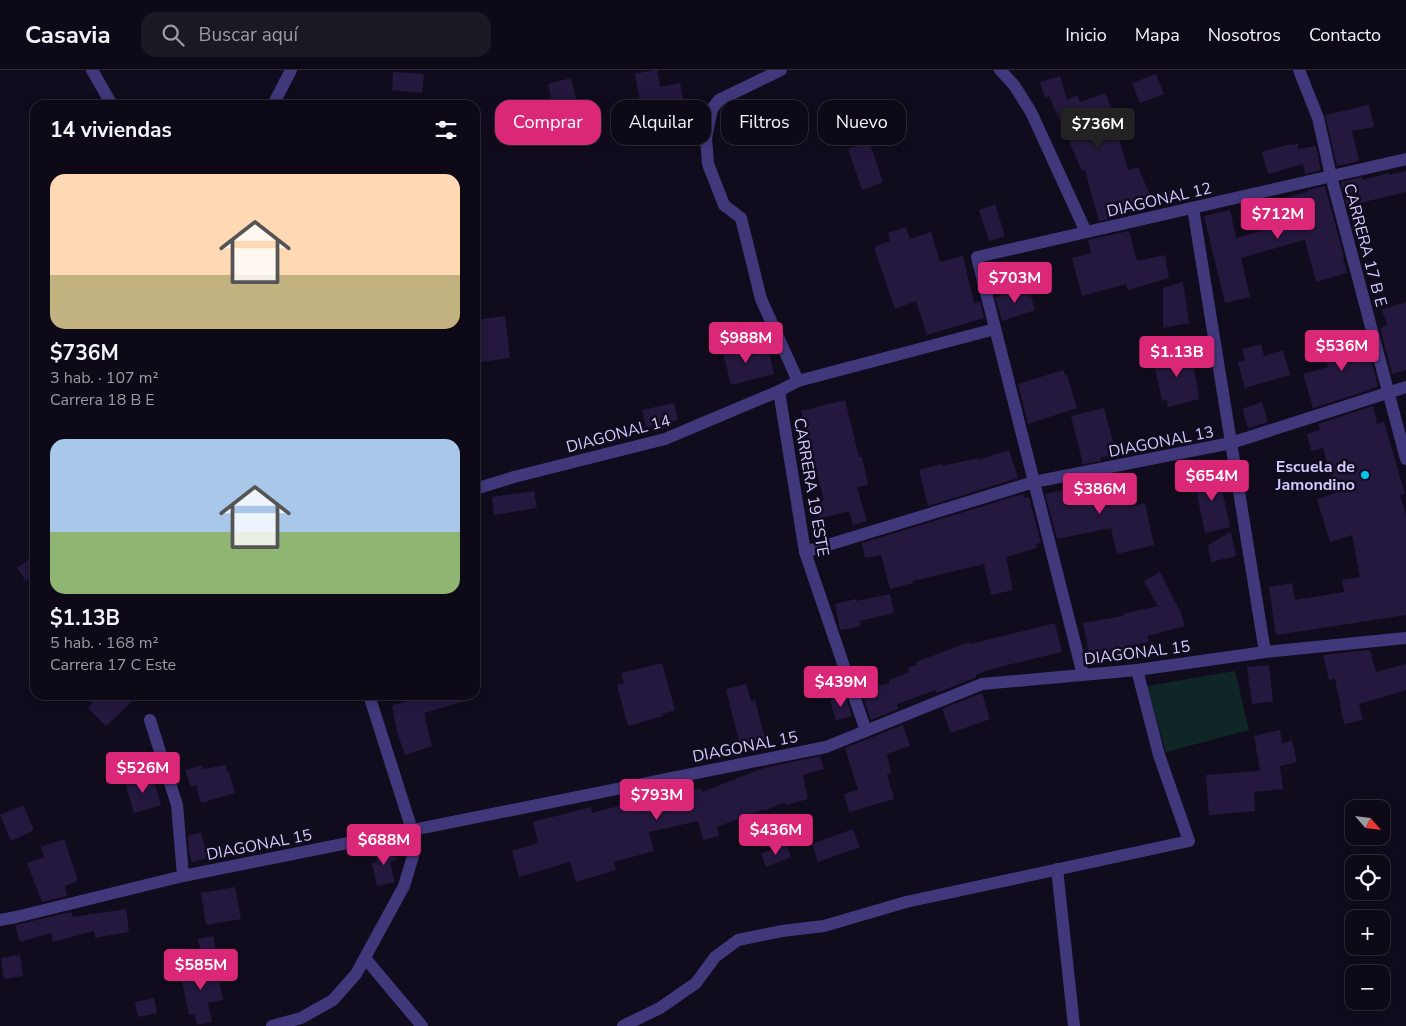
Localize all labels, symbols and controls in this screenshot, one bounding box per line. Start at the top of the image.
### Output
search box [141,12,491,57]
text: Casavia [25,19,111,51]
icon: search [159,21,187,49]
text: Buscar aquí [199,22,298,48]
text: Inicio [1065,23,1107,47]
text: Mapa [1135,23,1180,47]
text: Nosotros [1208,23,1281,47]
text: Contacto [1309,23,1381,47]
chip: Comprar [495,100,601,145]
chip: Alquilar [611,100,711,145]
chip: Filtros [721,100,808,145]
chip: Nuevo [818,100,906,145]
pin: $736M [1063,108,1133,150]
text: $736M [1072,113,1124,135]
text: 14 viviendas [50,116,172,144]
icon: filters [432,116,460,144]
street label: DIAGONAL 12 [1105,177,1214,223]
street label: CARRERA 17 B E [1338,181,1392,309]
pin: $712M [1243,198,1313,240]
text: $712M [1252,203,1304,225]
icon: home [210,207,300,297]
pin: $703M [980,262,1050,304]
text: $703M [989,267,1041,289]
pin: $988M [711,322,781,364]
text: $988M [720,327,772,349]
pin: $536M [1307,330,1377,372]
text: $536M [1316,335,1368,357]
pin: $1.13B [1136,336,1218,378]
text: $736M [50,339,119,367]
text: $1.13B [1150,341,1204,363]
text: 3 hab. · 107 m² [50,367,158,389]
text: Carrera 18 B E [50,389,155,411]
street label: DIAGONAL 14 [564,409,673,458]
street label: CARRERA 19 ESTE [788,416,834,558]
street label: DIAGONAL 13 [1107,421,1216,463]
place label: Escuela de Jamondino [1275,456,1355,496]
pin: $654M [1177,460,1247,502]
text: $654M [1186,465,1238,487]
marker: Escuela de Jamondino [1359,469,1371,481]
icon: home [210,472,300,562]
pin: $386M [1065,472,1135,515]
text: $386M [1074,478,1126,500]
text: $1.13B [50,604,120,632]
text: 5 hab. · 168 m² [50,632,158,654]
street label: DIAGONAL 15 [1083,636,1191,670]
text: Carrera 17 C Este [50,654,176,676]
pin: $439M [806,666,876,708]
text: $439M [815,671,867,693]
street label: DIAGONAL 15 [691,726,800,768]
pin: $526M [108,752,178,794]
text: $526M [117,757,169,779]
pin: $793M [622,778,692,821]
text: $793M [631,784,683,806]
north arrow [1345,800,1390,845]
map controls [1345,800,1390,1010]
pin: $436M [741,814,811,856]
text: $436M [750,819,802,841]
street label: DIAGONAL 15 [205,824,314,866]
pin: $688M [349,824,419,866]
text: $688M [358,829,410,851]
button: locate [1345,855,1390,900]
button: + [1345,910,1390,955]
pin: $585M [166,948,236,991]
text: $585M [175,954,227,976]
button: − [1345,965,1390,1010]

